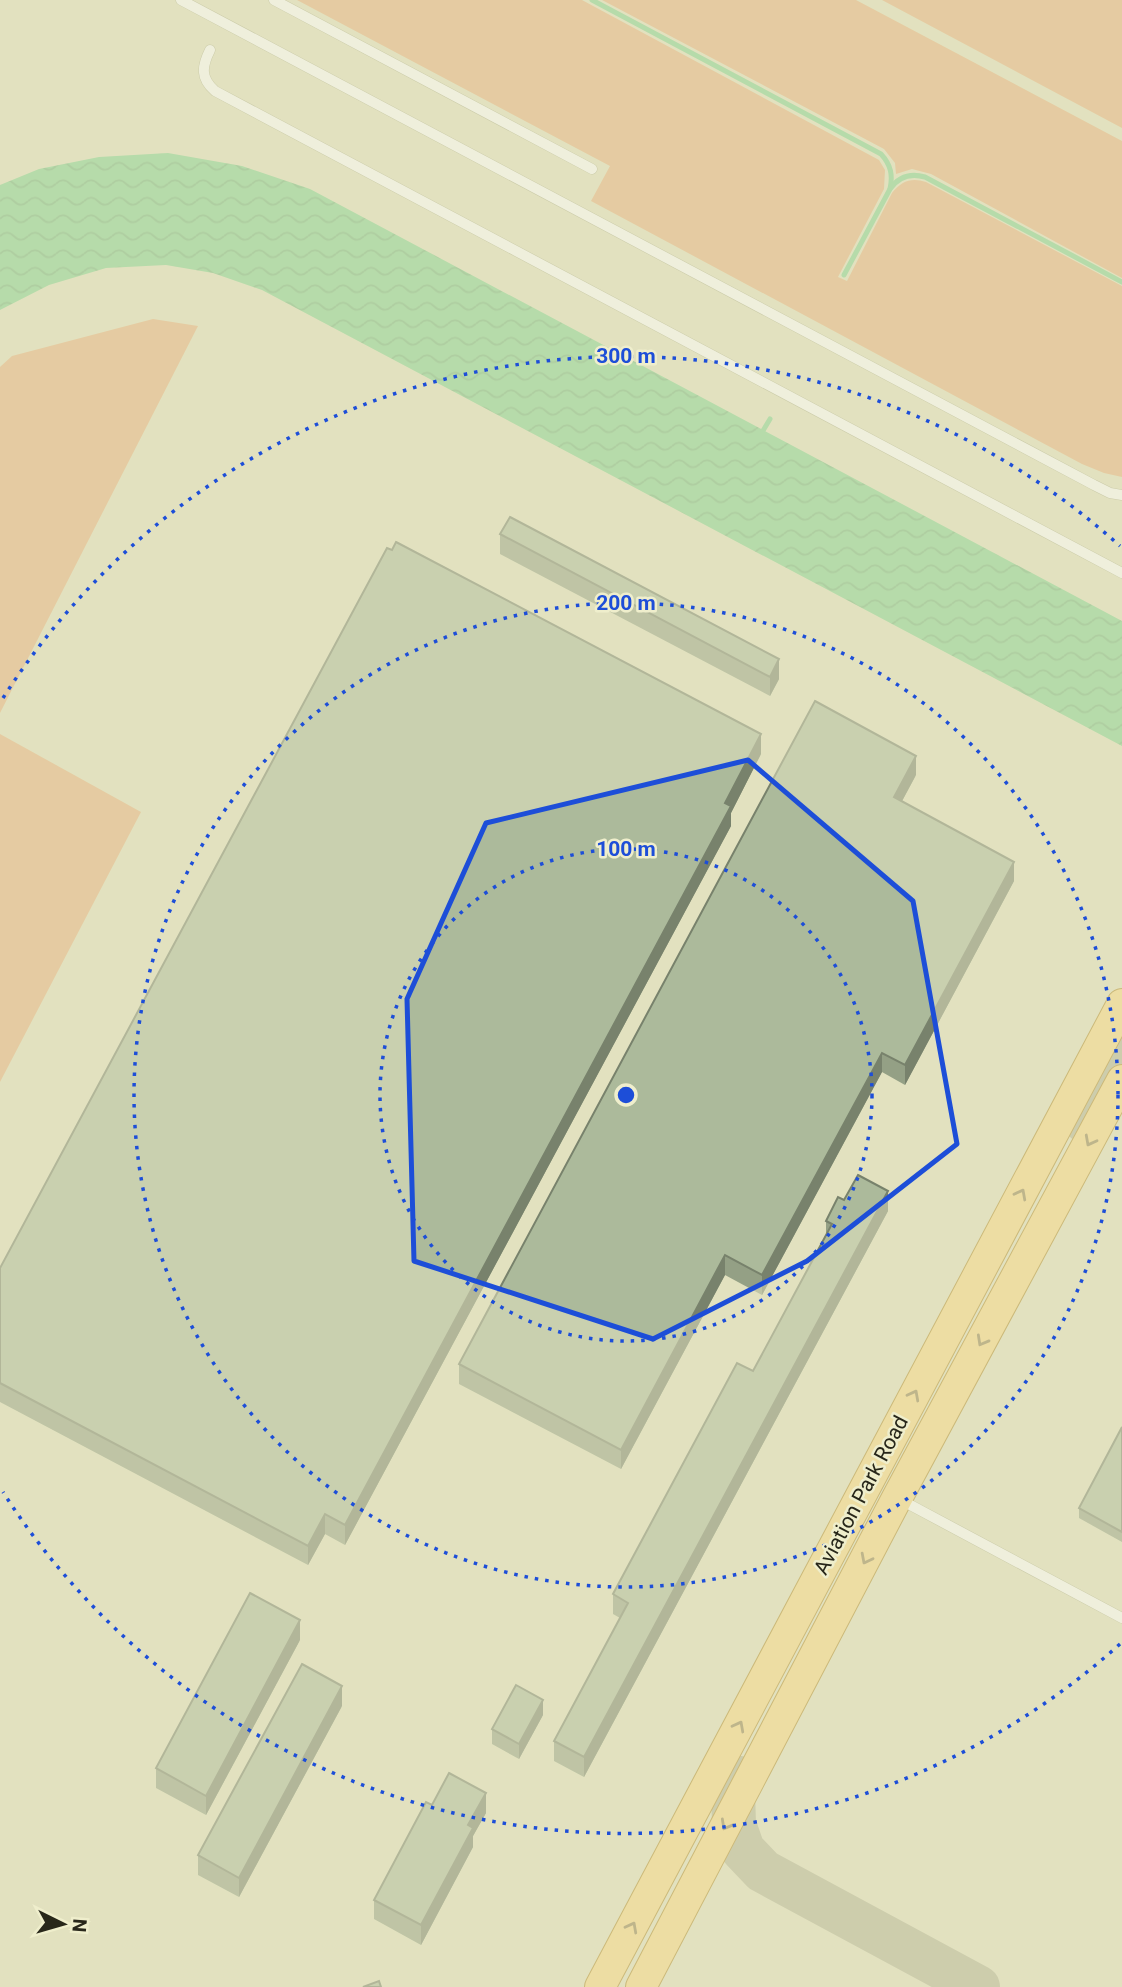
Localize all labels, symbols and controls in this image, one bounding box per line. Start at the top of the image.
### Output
text: 300 m [596,344,656,368]
text: 200 m [596,591,656,615]
text: 100 m [596,837,656,861]
centre of rings [614,1083,638,1107]
one-way arrow [1085,1134,1099,1146]
one-way arrow [1013,1189,1026,1201]
one-way arrow [977,1334,991,1346]
one-way arrow [906,1390,919,1402]
street label: Aviation Park Road [809,1412,913,1578]
one-way arrow [860,1551,874,1564]
one-way arrow [730,1720,744,1733]
one-way arrow [721,1818,735,1831]
north arrow [28,1889,98,1959]
text: N [67,1918,91,1933]
one-way arrow [624,1922,637,1934]

